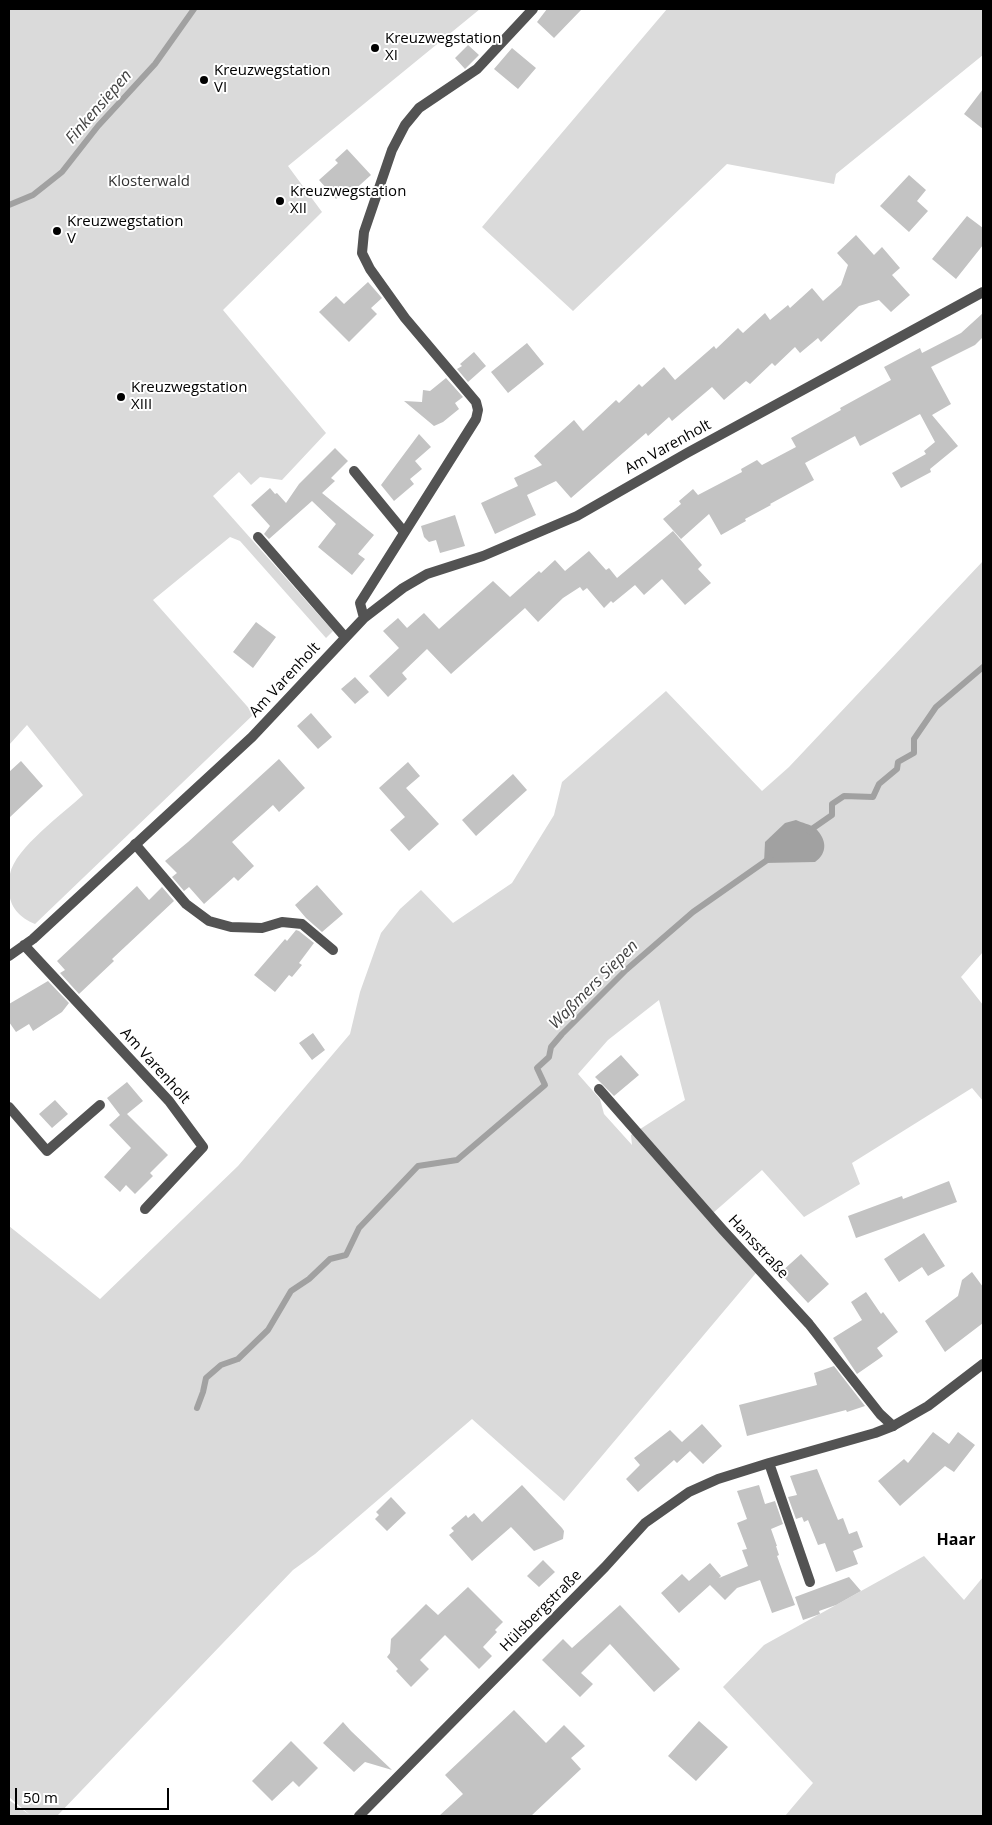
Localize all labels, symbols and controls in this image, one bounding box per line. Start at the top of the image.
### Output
place label: Kreuzwegstation XI [385,30,501,65]
marker: Kreuzwegstation XI [369,42,381,54]
place label: Kreuzwegstation VI [214,62,330,97]
water label: Finkensiepen [62,66,136,148]
marker: Kreuzwegstation VI [198,74,210,86]
park label: Klosterwald [108,173,190,191]
place label: Kreuzwegstation XII [290,183,406,218]
marker: Kreuzwegstation XII [274,195,286,207]
place label: Kreuzwegstation V [67,213,183,248]
marker: Kreuzwegstation V [51,225,63,237]
place label: Kreuzwegstation XIII [131,379,247,414]
marker: Kreuzwegstation XIII [115,391,127,403]
street label: Am Varenholt [622,416,714,478]
street label: Am Varenholt [246,639,324,721]
water label: Waßmers Siepen [546,937,642,1033]
street label: Am Varenholt [116,1024,194,1108]
street label: Hansstraße [724,1211,792,1283]
district label: Haar [937,1530,975,1550]
street label: Hülsbergstraße [497,1567,585,1655]
scale bar [18,1778,171,1810]
text: 50 m [23,1787,58,1807]

